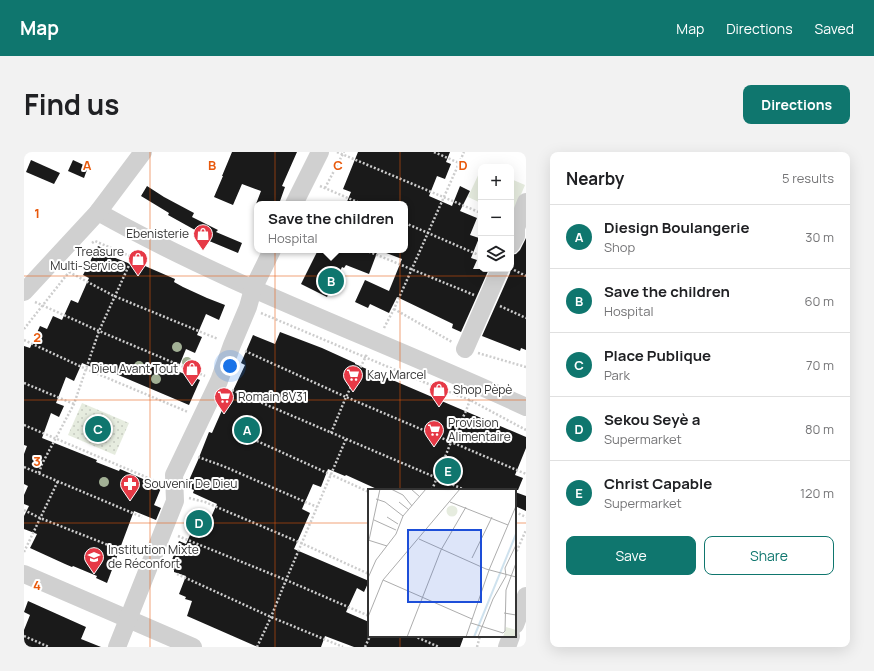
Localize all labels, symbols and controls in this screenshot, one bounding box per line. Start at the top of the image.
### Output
text: Map [20,15,59,41]
text: Map [676,19,704,38]
text: Directions [726,19,793,38]
text: Saved [815,19,854,38]
text: Find us [24,85,119,123]
button: Directions [743,85,850,124]
text: A [83,156,92,174]
text: B [208,156,216,174]
text: C [333,156,343,174]
text: D [458,156,468,174]
map controls [478,164,514,272]
button: + [478,164,514,200]
text: Nearby [566,167,624,190]
text: 5 results [782,169,834,187]
button: − [478,200,514,236]
popup [254,201,408,253]
text: 1 [34,204,40,222]
text: Save the children [268,208,394,229]
text: Diesign Boulangerie [604,217,750,238]
shop icon: Ebenisterie [192,223,214,251]
place label: Ebenisterie [126,225,189,242]
text: A [575,228,583,246]
text: 30 m [805,228,834,246]
text: Hospital [268,229,318,247]
button: layers [478,236,514,272]
text: Shop [604,238,635,256]
place label: Treasure Multi-Service [50,243,124,274]
shop icon: Treasure Multi-Service [127,248,149,276]
pin: B [318,266,344,296]
text: Save the children [604,281,730,302]
text: B [575,292,583,310]
text: 60 m [804,292,834,310]
text: Hospital [604,302,654,320]
text: 2 [33,328,41,346]
text: Place Publique [604,345,711,366]
your location [220,356,240,376]
text: C [574,356,584,374]
text: 70 m [806,356,834,374]
shop icon: Dieu Avant Tout [181,358,203,386]
place label: Dieu Avant Tout [92,360,178,377]
supermarket icon: Kay Marcel [342,364,364,392]
place label: Kay Marcel [367,366,426,383]
text: Park [604,366,630,384]
shop icon: Shop Pèpè [428,379,450,407]
place label: Shop Pèpè [453,381,512,398]
supermarket icon: Romain 8V31 [213,386,235,414]
place label: Romain 8V31 [238,388,307,405]
text: Sekou Seyè a [604,409,700,430]
pin: C [85,414,111,444]
place label: Provision Alimentaire [448,414,511,445]
pin: A [234,415,260,445]
supermarket icon: Provision Alimentaire [423,419,445,447]
text: D [574,420,584,438]
text: 80 m [805,420,834,438]
text: Supermarket [604,430,682,448]
text: 3 [33,452,41,470]
pin: E [435,456,461,486]
pharmacy icon: Souvenir De Dieu [119,473,141,501]
text: Christ Capable [604,473,712,494]
place label: Souvenir De Dieu [144,475,237,492]
text: E [575,484,583,502]
text: 120 m [800,484,834,502]
inset map [368,489,516,637]
text: Supermarket [604,494,682,512]
pin: D [186,508,212,538]
button: Save [566,536,696,575]
button: Share [704,536,834,575]
place label: Institution Mixte de Réconfort [108,541,199,572]
school or university icon: Institution Mixte de Réconfort [83,546,105,574]
text: 4 [33,576,41,594]

